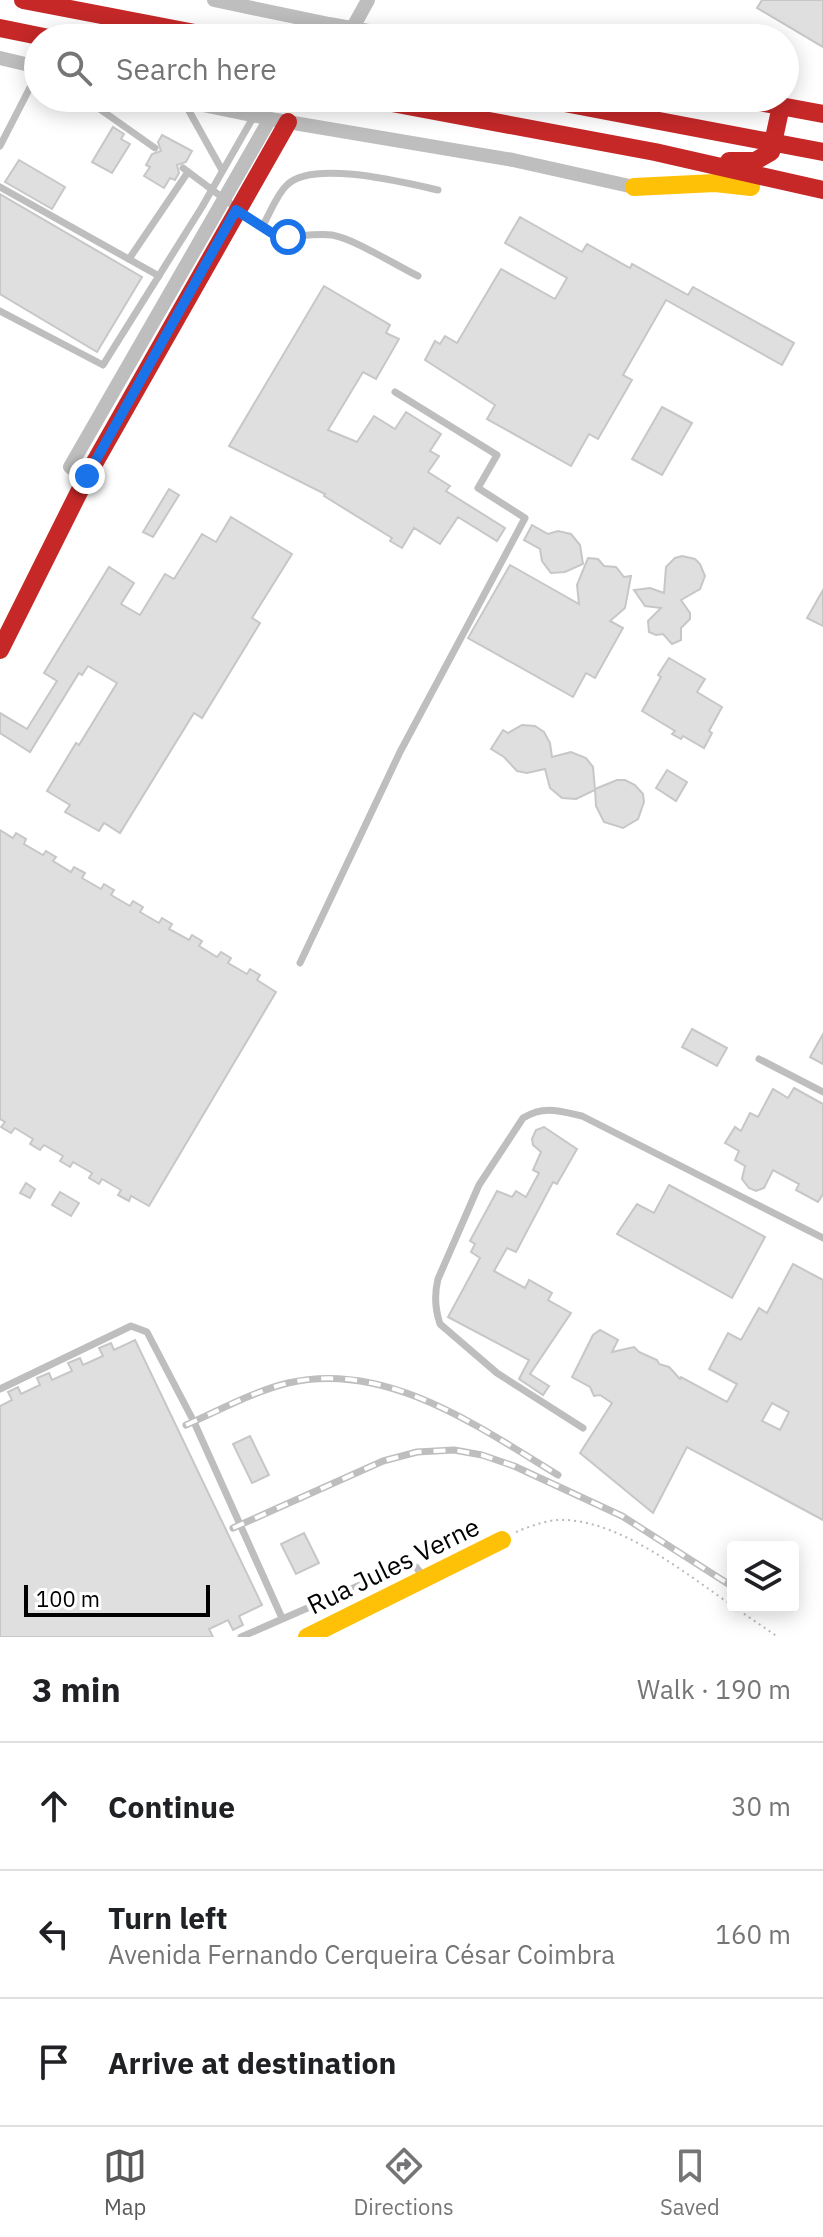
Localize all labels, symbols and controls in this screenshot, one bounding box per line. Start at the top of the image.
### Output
search box [24,24,799,112]
icon: search [52,46,96,90]
text: Search here [116,49,277,88]
route start [270,219,306,255]
route end [69,458,105,494]
street label: Rua Jules Verne [301,1509,485,1621]
map controls [727,1541,799,1613]
button: layers [727,1541,799,1613]
scale bar [24,1581,210,1617]
text: 100 m [36,1584,100,1613]
text: 3 min [32,1667,121,1711]
text: Walk · 190 m [637,1672,791,1706]
icon: ahead [32,1784,76,1828]
text: Continue [108,1787,235,1826]
text: 30 m [731,1789,791,1823]
text: Turn left [108,1898,227,1937]
icon: left [32,1912,76,1956]
text: 160 m [715,1917,791,1951]
text: Avenida Fernando Cerqueira César Coimbra [108,1937,615,1971]
icon: arrive [32,2040,76,2084]
text: Arrive at destination [108,2043,396,2082]
tab: Map [103,2144,147,2221]
tab: Directions [354,2144,454,2221]
tab: Saved [660,2144,720,2221]

